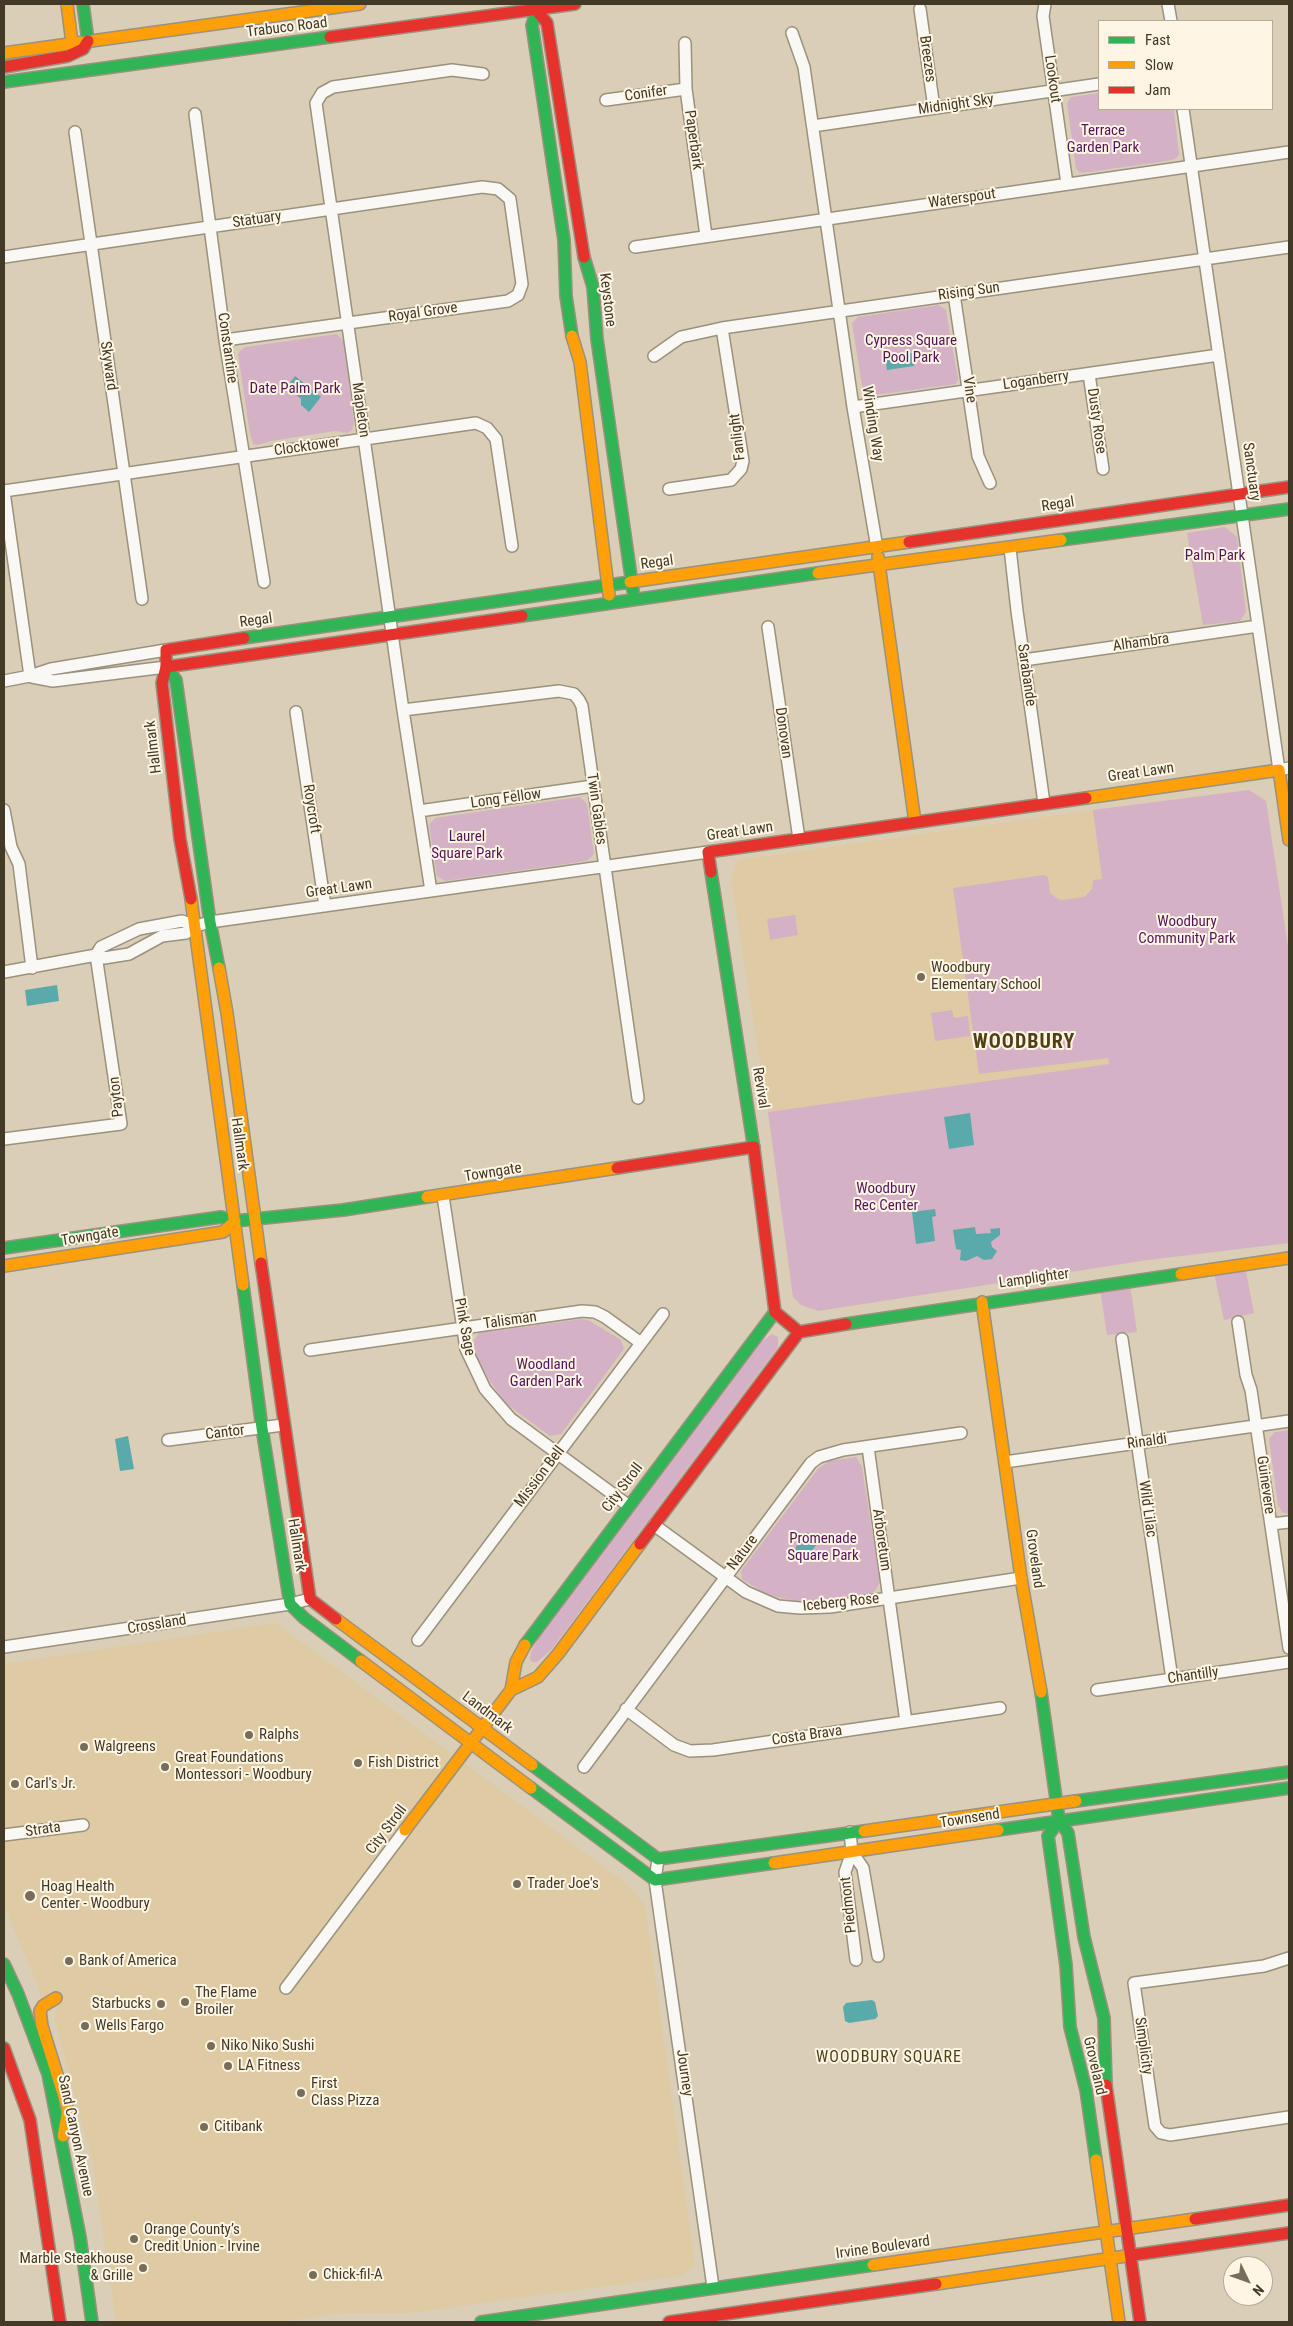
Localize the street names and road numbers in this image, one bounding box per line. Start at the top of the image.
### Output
street label: Trabuco Road [246,14,328,42]
street label: Breezes [915,34,939,84]
street label: Lookout [1040,54,1064,104]
street label: Conifer [623,82,669,106]
street label: Midnight Sky [917,91,995,119]
street label: Paperbark [680,109,706,171]
street label: Waterspout [927,185,997,213]
street label: Statuary [231,208,283,232]
street label: Keystone [595,272,619,328]
street label: Rising Sun [937,279,1001,305]
street label: Royal Grove [387,299,459,327]
street label: Constantine [213,311,241,385]
street label: Skyward [96,340,120,392]
street label: Loganberry [1002,367,1070,395]
street label: Vine [958,376,980,404]
street label: Mapleton [347,381,373,439]
street label: Winding Way [857,385,887,463]
street label: Dusty Rose [1082,387,1110,455]
street label: Fanlight [726,412,750,462]
street label: Clocktower [273,433,341,461]
street label: Sanctuary [1238,442,1264,502]
street label: Regal [1040,494,1076,516]
street label: Regal [639,552,675,574]
street label: Regal [238,610,274,632]
street label: Alhambra [1112,630,1170,656]
street label: Sarabande [1013,643,1039,707]
street label: Donovan [771,706,795,760]
street label: Hallmark [142,720,166,774]
street label: Great Lawn [1107,759,1175,787]
street label: Twin Gables [582,772,610,846]
street label: Roycroft [298,783,324,835]
street label: Long Fellow [470,785,542,813]
street label: Great Lawn [706,818,774,846]
street label: Great Lawn [305,875,373,903]
street label: Revival [748,1066,772,1110]
street label: Payton [106,1076,128,1118]
street label: Hallmark [226,1116,252,1172]
street label: Towngate [463,1160,523,1186]
street label: Towngate [60,1224,120,1250]
street label: Lamplighter [998,1265,1070,1293]
street label: Pink Sage [450,1297,478,1357]
street label: Talisman [482,1308,538,1334]
street label: Cantor [204,1422,246,1444]
street label: Rinaldi [1126,1430,1168,1454]
street label: Mission Bell [511,1443,569,1511]
street label: Guinevere [1252,1455,1278,1515]
street label: City Stroll [599,1460,647,1516]
street label: Wild Lilac [1134,1479,1160,1539]
street label: Arboretum [868,1508,894,1572]
street label: Hallmark [283,1517,309,1573]
street label: Groveland [1021,1528,1047,1590]
street label: Nature [724,1532,762,1574]
street label: Iceberg Rose [802,1590,880,1616]
street label: Crossland [126,1611,188,1639]
street label: Chantilly [1166,1664,1220,1688]
street label: Landmark [458,1688,516,1738]
street label: Costa Brava [771,1722,843,1750]
street label: City Stroll [363,1802,411,1858]
street label: Townsend [939,1805,1001,1833]
street label: Strata [24,1819,62,1841]
street label: Piedmont [837,1876,861,1934]
street label: Simplicity [1130,2016,1156,2076]
street label: Groveland [1079,2035,1109,2097]
street label: Journey [672,2048,696,2098]
street label: Sand Canyon Avenue [53,2074,97,2198]
street label: Irvine Boulevard [835,2232,931,2264]

